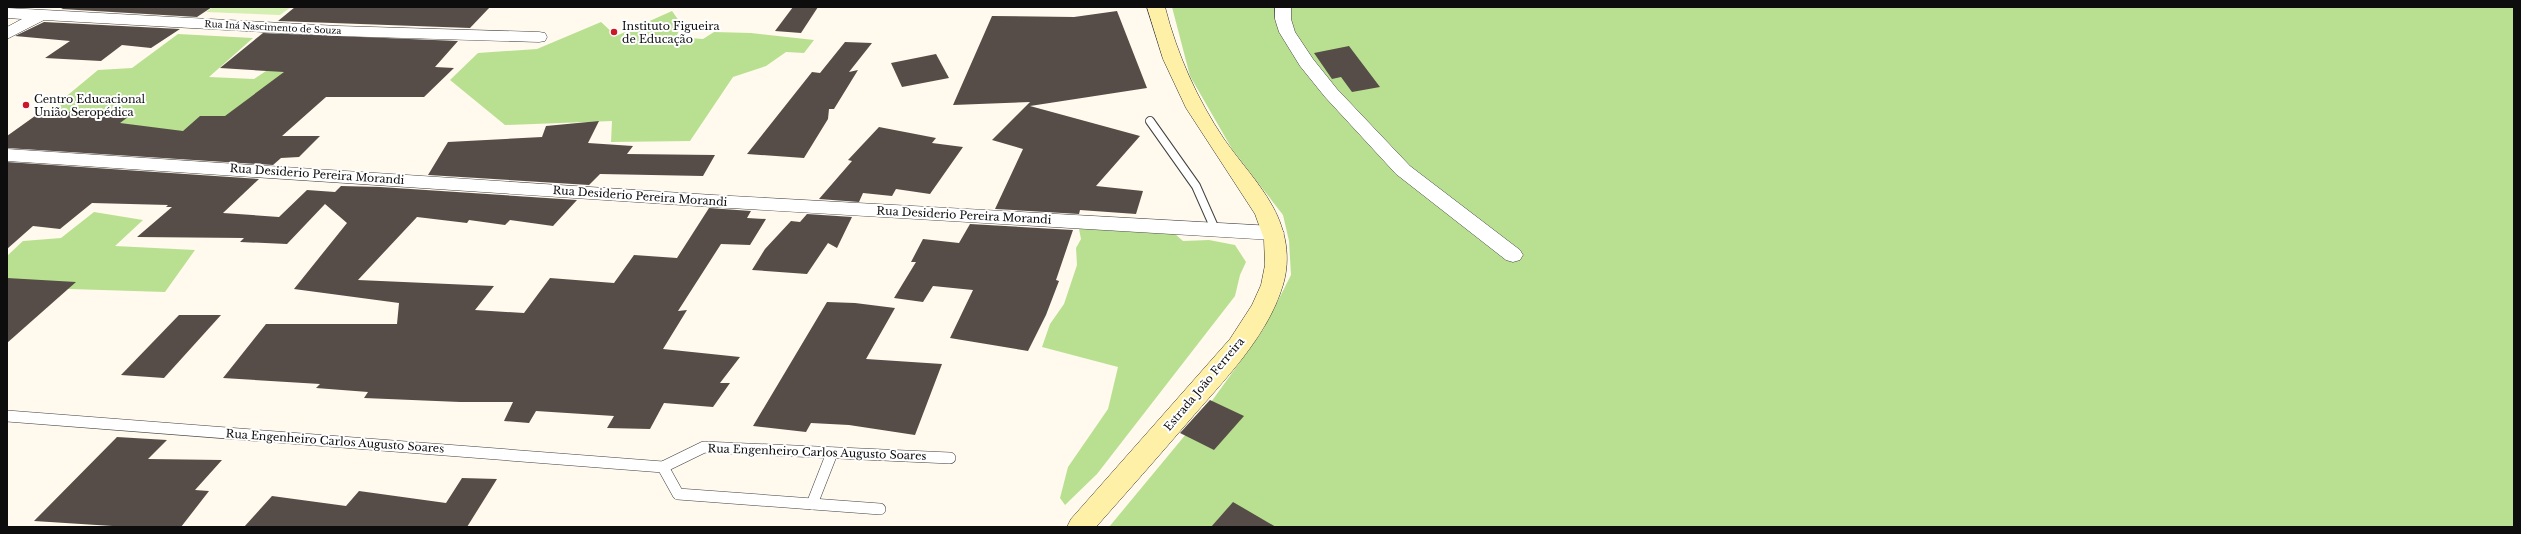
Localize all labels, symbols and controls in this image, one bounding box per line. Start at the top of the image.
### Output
street label: Rua Iná Nascimento de Souza [204,18,342,36]
place label: Instituto Figueira de Educação [622,19,720,46]
marker: Instituto Figueira de Educação [609,27,619,37]
place label: Centro Educacional União Seropédica [34,92,146,119]
marker: Centro Educacional União Seropédica [21,100,31,110]
street label: Rua Desiderio Pereira Morandi [229,161,405,187]
street label: Rua Desiderio Pereira Morandi [552,183,728,209]
street label: Rua Desiderio Pereira Morandi [876,203,1052,227]
street label: Estrada João Ferreira [1161,334,1248,434]
street label: Rua Engenheiro Carlos Augusto Soares [225,426,445,456]
street label: Rua Engenheiro Carlos Augusto Soares [707,441,927,463]

